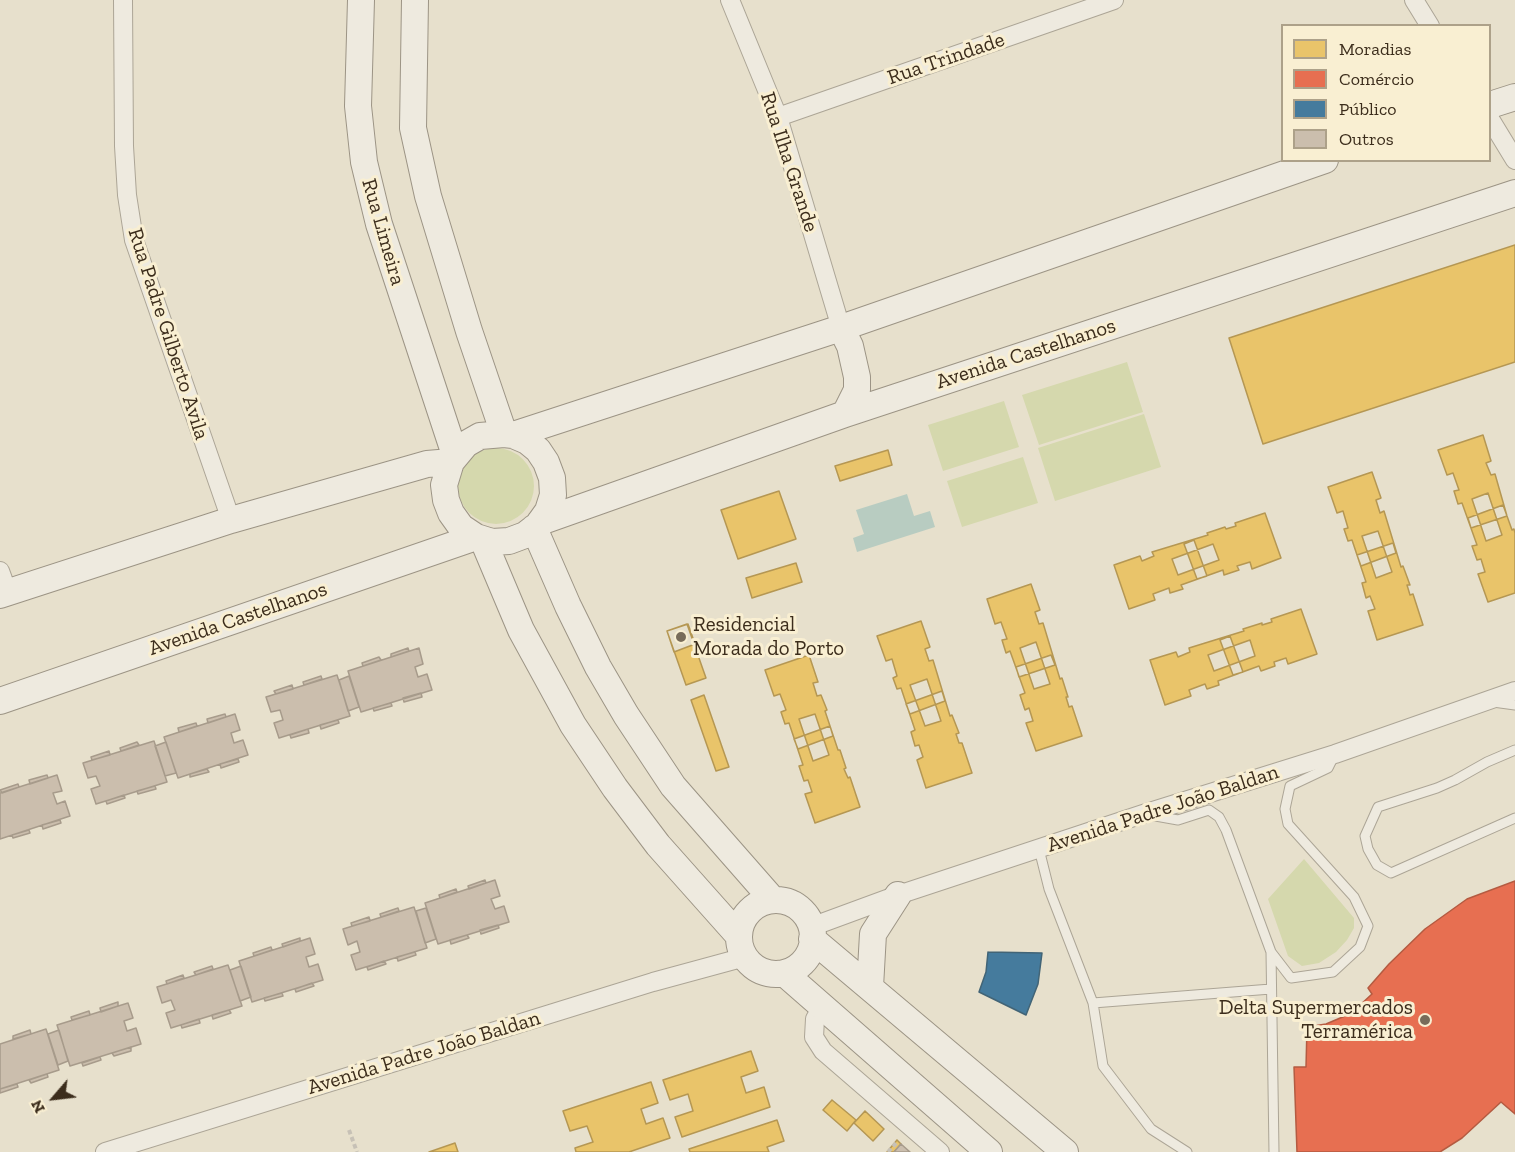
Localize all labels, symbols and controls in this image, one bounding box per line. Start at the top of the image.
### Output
legend [1281,24,1491,162]
street label: Rua Trindade [884,27,1008,91]
text: Moradias [1339,38,1411,60]
text: Comércio [1339,68,1414,90]
street label: Rua Ilha Grande [755,89,823,235]
text: Público [1339,98,1396,120]
text: Outros [1339,128,1394,150]
street label: Rua Limeira [356,176,410,288]
street label: Rua Padre Gilberto Avila [122,225,214,443]
street label: Avenida Castelhanos [933,313,1119,395]
street label: Avenida Castelhanos [145,577,331,661]
place label: Residencial Morada do Porto [693,612,844,662]
marker: Residencial Morada do Porto [674,630,688,644]
street label: Avenida Padre João Baldan [1044,760,1282,858]
place label: Delta Supermercados Terramérica [1219,995,1413,1045]
street label: Avenida Padre João Baldan [305,1006,543,1100]
marker: Delta Supermercados Terramérica [1418,1013,1432,1027]
north arrow [24,1068,84,1128]
text: N [26,1097,49,1117]

